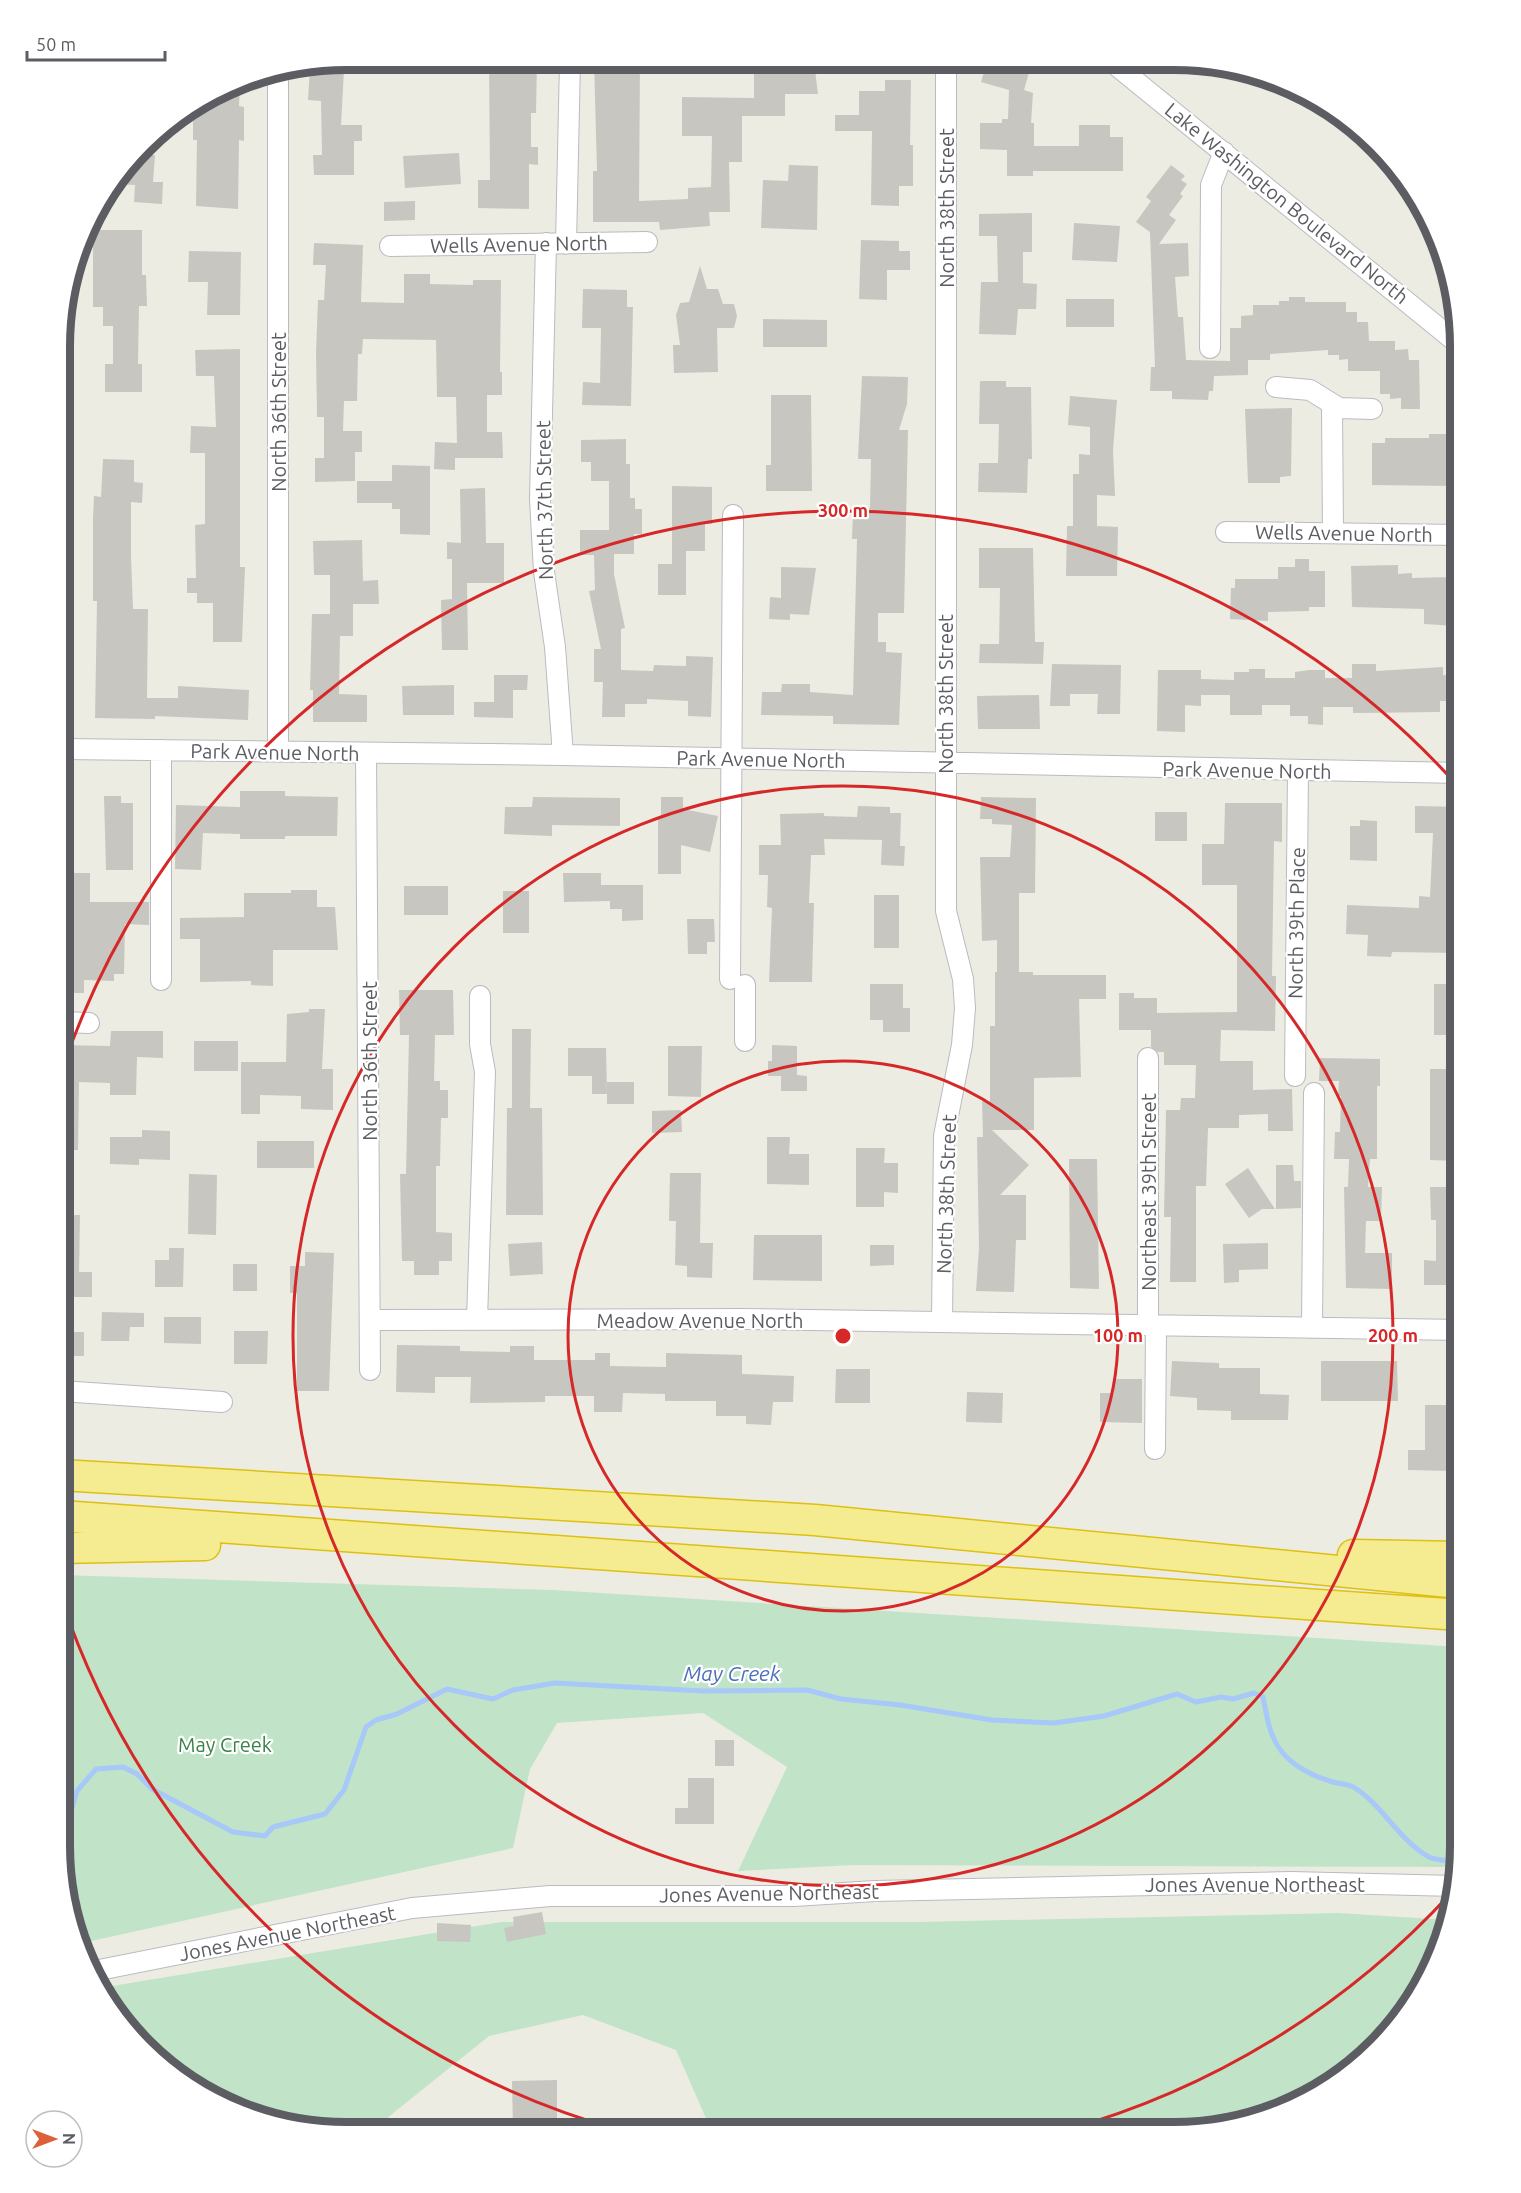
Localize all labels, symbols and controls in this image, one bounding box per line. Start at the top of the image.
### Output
scale bar [27,24,165,62]
text: 50 m [36,34,76,54]
street label: Lake Washington Boulevard North [1161,98,1413,308]
street label: North 38th Street [935,128,958,288]
street label: Wells Avenue North [430,231,608,257]
street label: North 36th Street [267,332,290,492]
street label: North 37th Street [531,420,557,580]
text: 300 m [818,500,868,520]
street label: Wells Avenue North [1255,520,1433,546]
street label: North 38th Street [934,614,957,774]
street label: Park Avenue North [190,739,360,765]
street label: Park Avenue North [676,746,846,772]
street label: Park Avenue North [1162,757,1332,783]
street label: North 39th Place [1283,847,1309,999]
street label: North 36th Street [358,981,381,1141]
street label: Northeast 39th Street [1137,1093,1160,1291]
street label: North 38th Street [932,1114,960,1274]
street label: Meadow Avenue North [597,1309,803,1332]
text: 100 m [1093,1325,1143,1345]
text: 200 m [1368,1325,1418,1345]
centre of rings [833,1326,853,1346]
water label: May Creek [684,1661,781,1685]
park label: May Creek [178,1733,272,1756]
street label: Jones Avenue Northeast [1145,1873,1365,1896]
street label: Jones Avenue Northeast [659,1880,879,1906]
street label: Jones Avenue Northeast [177,1901,397,1965]
north arrow [24,2109,84,2169]
text: N [60,2133,78,2145]

